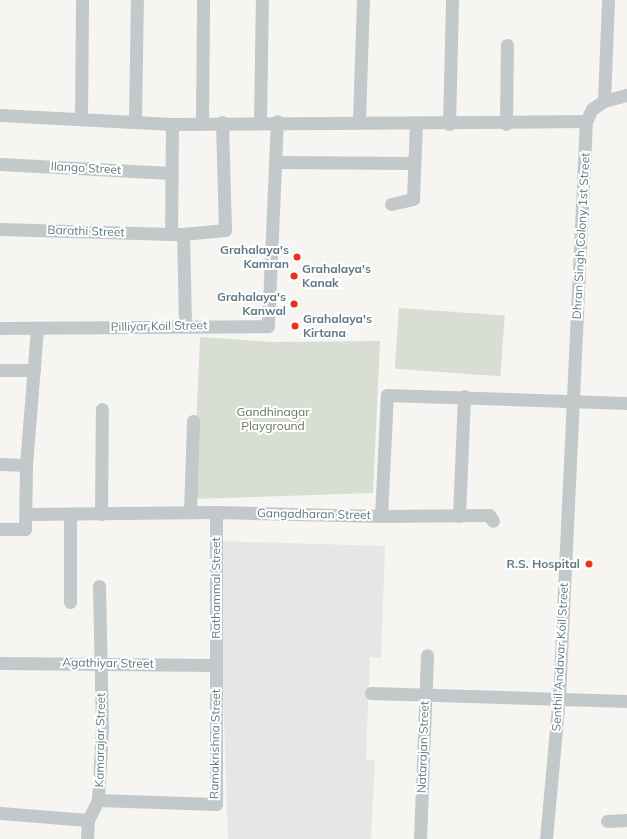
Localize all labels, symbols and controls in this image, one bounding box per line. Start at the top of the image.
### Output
street label: Dhran Singh Colony 1st Street [569,152,593,320]
street label: Ilango Street [50,159,122,177]
street label: Barathi Street [47,222,125,240]
place label: Grahalaya's Kamran [220,243,289,271]
marker: Grahalaya's Kamran [292,252,302,262]
place label: Grahalaya's Kanak [302,262,371,290]
marker: Grahalaya's Kanak [289,271,299,281]
place label: Grahalaya's Kanwal [217,290,286,318]
marker: Grahalaya's Kanwal [289,299,299,309]
place label: Grahalaya's Kirtana [303,312,372,340]
street label: Pilliyar Koil Street [111,318,207,334]
marker: Grahalaya's Kirtana [290,321,300,331]
park label: Gandhinagar Playground [236,405,310,433]
street label: Gangadharan Street [257,506,371,522]
street label: Rathammal Street [209,537,223,639]
place label: R.S. Hospital [506,557,580,571]
marker: R.S. Hospital [583,558,595,570]
street label: Senthil Andavar Koil Street [549,582,571,732]
street label: Agathiyar Street [62,655,154,671]
street label: Ramakrishna Street [207,689,223,799]
street label: Kamarajar Street [92,692,108,788]
street label: Natarajan Street [414,701,432,793]

